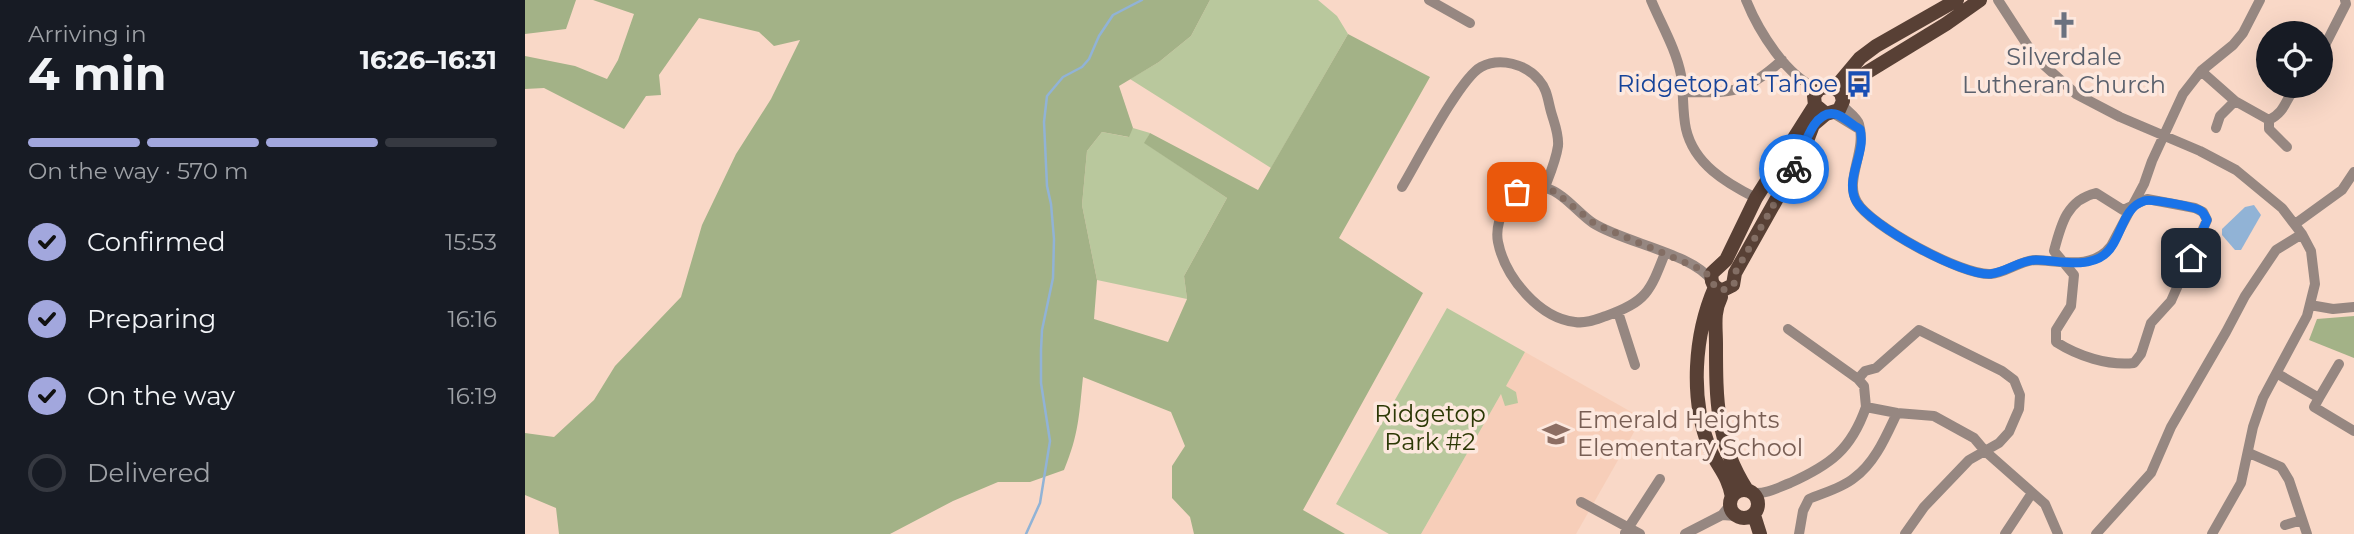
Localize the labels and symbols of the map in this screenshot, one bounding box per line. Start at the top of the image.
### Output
church icon: Silverdale Lutheran Church [2049,10,2079,40]
place label: Silverdale Lutheran Church [1962,42,2166,99]
place label: Ridgetop at Tahoe [1617,69,1838,98]
bus stop icon: Ridgetop at Tahoe [1844,69,1874,99]
courier [1759,134,1829,204]
pin [1487,162,1547,222]
pin [2161,228,2221,288]
park label: Ridgetop Park #2 [1374,399,1486,456]
place label: Emerald Heights Elementary School [1577,405,1803,462]
school or university icon: Emerald Heights Elementary School [1541,419,1571,449]

